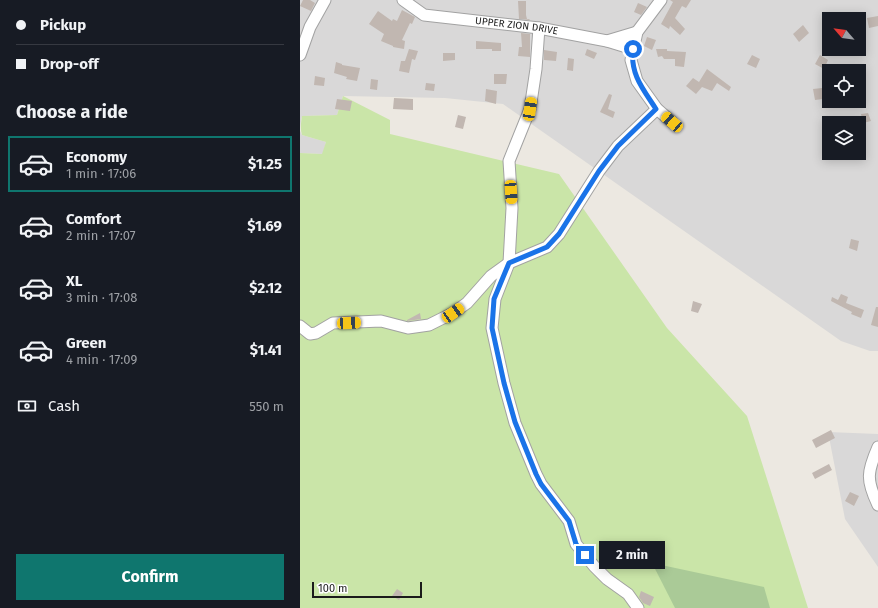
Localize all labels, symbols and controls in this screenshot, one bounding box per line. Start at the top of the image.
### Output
north arrow [822,12,866,56]
map controls [822,12,866,160]
street label: UPPER ZION DRIVE [475,15,559,37]
text: Pickup [40,16,86,34]
route start [624,40,642,58]
text: Drop-off [40,55,99,73]
button: locate [822,64,866,108]
car [522,96,538,122]
text: Choose a ride [16,101,128,123]
car [659,110,685,134]
button: layers [822,116,866,160]
icon: car [18,146,54,182]
text: Economy [66,148,127,166]
text: $1.25 [248,155,282,173]
text: 1 min · 17:06 [66,166,136,181]
car [504,180,518,204]
icon: car [18,208,54,244]
text: Comfort [66,210,122,228]
text: $1.69 [247,217,282,235]
text: 2 min · 17:07 [66,228,136,243]
icon: car [18,270,54,306]
text: XL [66,272,82,290]
text: $2.12 [249,279,282,297]
text: 3 min · 17:08 [66,290,137,305]
car [440,301,466,325]
car [337,316,361,330]
icon: car [18,332,54,368]
text: Green [66,334,106,352]
text: $1.41 [250,341,282,359]
text: 4 min · 17:09 [66,352,137,367]
icon: cash [16,395,38,417]
text: Cash [48,397,80,415]
text: 550 m [249,399,284,414]
callout: 2 min [599,541,665,569]
route end [576,546,594,564]
text: 2 min [616,547,648,562]
button: Confirm [16,554,284,600]
scale bar [312,580,422,599]
text: 100 m [318,582,347,595]

